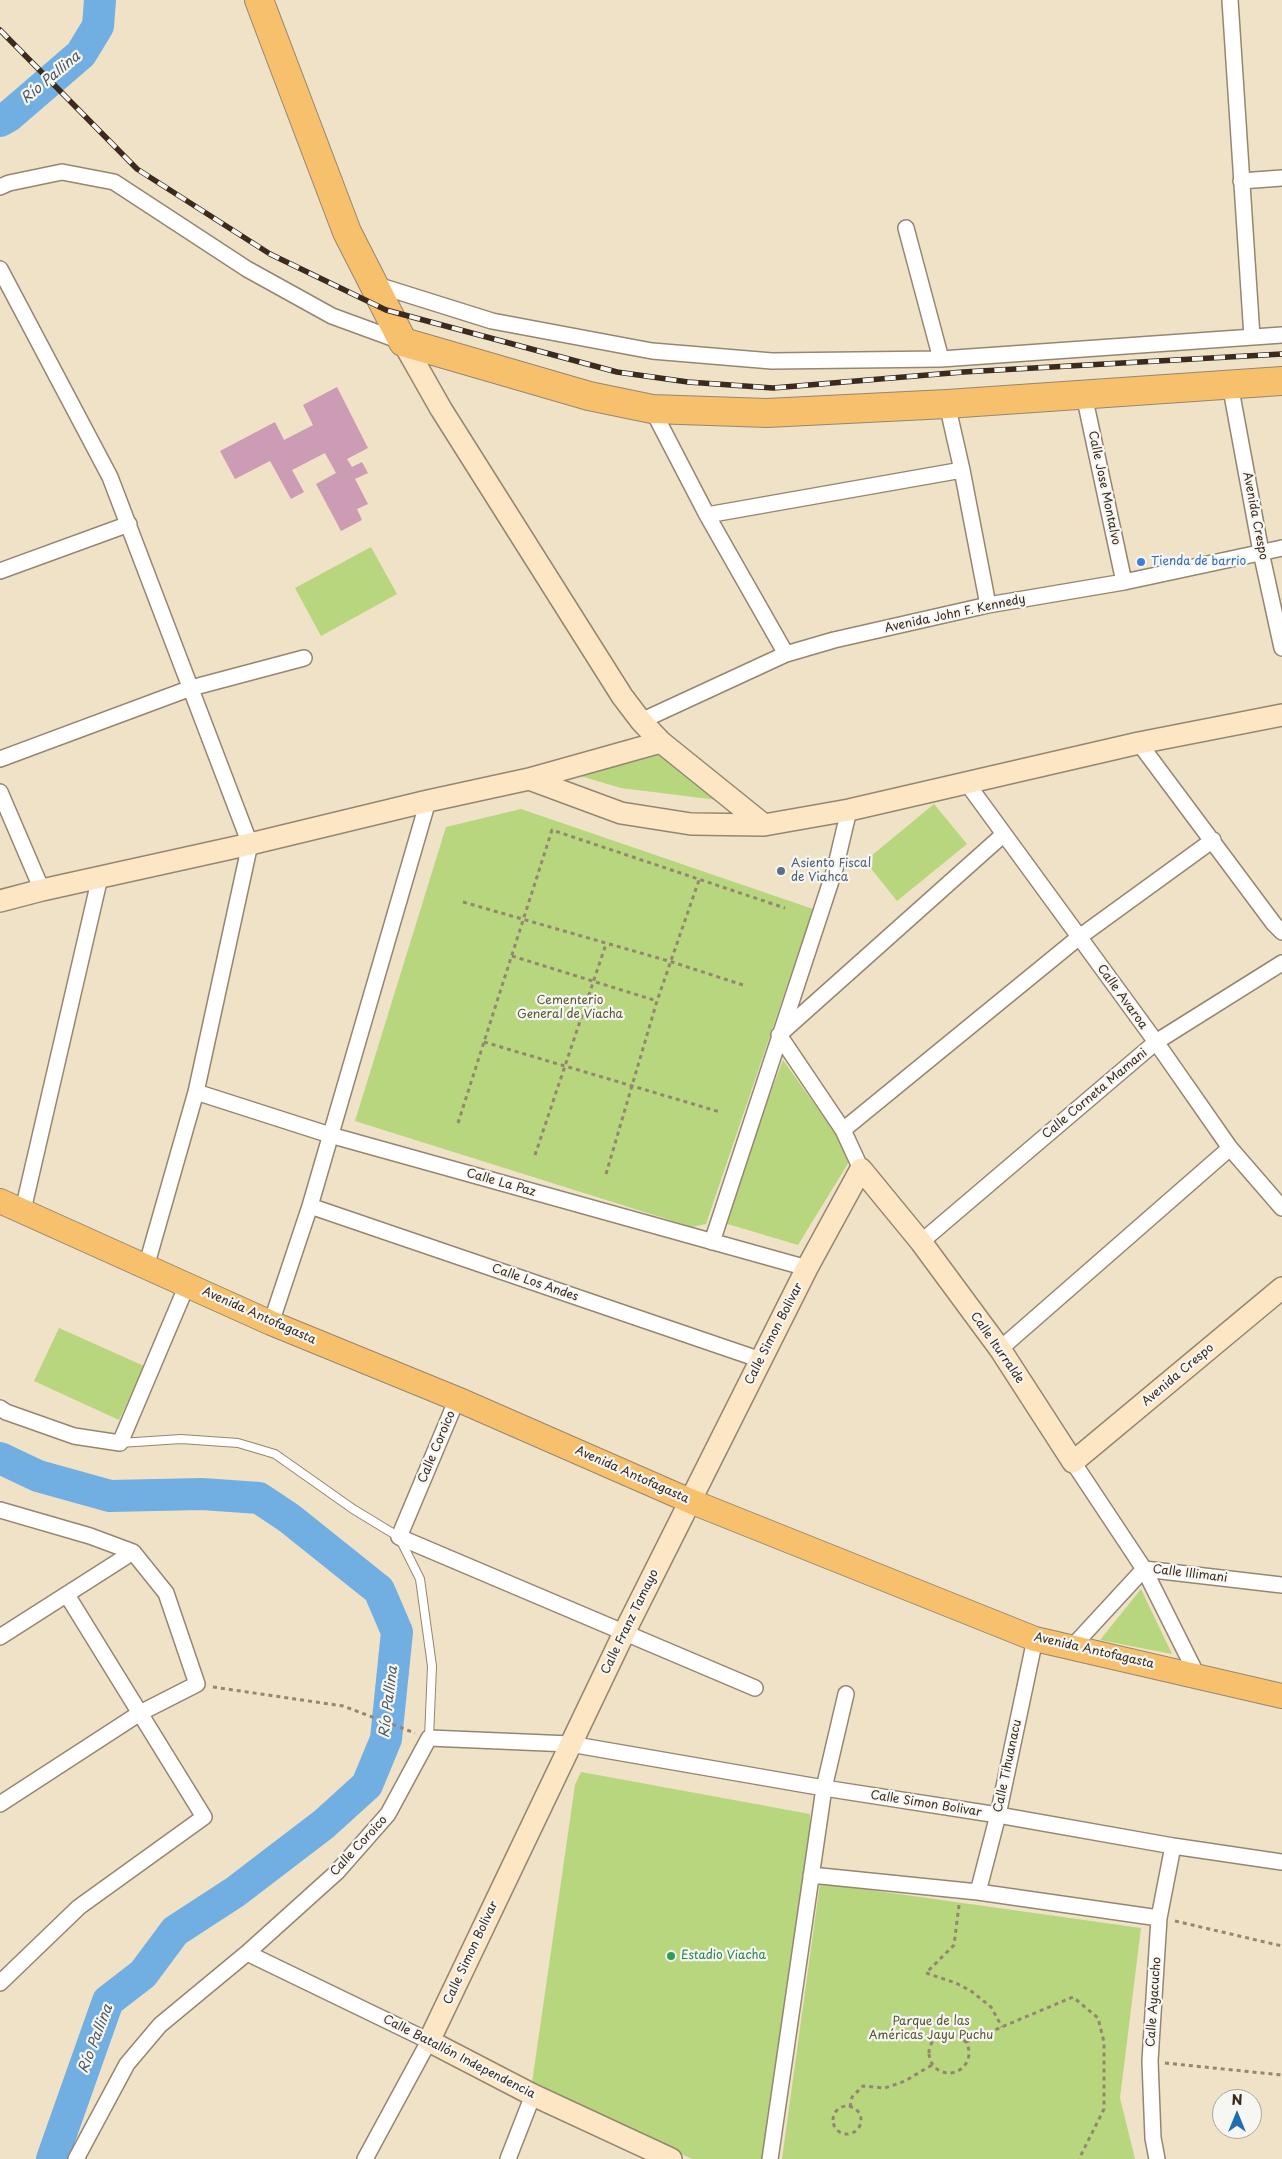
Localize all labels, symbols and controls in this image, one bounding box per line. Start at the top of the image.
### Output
water label: Río Pallina [18,48,84,108]
street label: Calle Jose Montalvo [1085,430,1123,546]
street label: Avenida Crespo [1239,471,1271,561]
place label: Tienda de barrio [1151,555,1246,569]
marker: Tienda de barrio [1135,556,1147,568]
street label: Avenida John F. Kennedy [883,592,1027,636]
place label: Asiento Fiscal de Viahca [791,857,871,885]
marker: Asiento Fiscal de Viahca [775,865,787,877]
street label: Calle Avaroa [1094,962,1150,1032]
park label: Cementerio General de Viacha [517,994,623,1022]
street label: Calle Corneta Mamani [1040,1046,1150,1142]
street label: Calle La Paz [465,1166,537,1200]
street label: Calle Los Andes [490,1261,580,1305]
street label: Calle Simon Bolivar [742,1281,806,1387]
street label: Avenida Antofagasta [200,1284,318,1348]
street label: Calle Iturralde [967,1310,1027,1386]
street label: Avenida Crespo [1139,1341,1217,1409]
street label: Calle Coroico [415,1409,459,1485]
street label: Avenida Antofagasta [573,1443,691,1507]
street label: Calle Illimani [1152,1562,1228,1586]
street label: Calle Franz Tamayo [598,1567,662,1677]
street label: Avenida Antofagasta [1033,1630,1155,1672]
water label: Río Pallina [376,1665,402,1739]
street label: Calle Tihuanacu [991,1718,1025,1814]
street label: Calle Simon Bolivar [869,1788,983,1820]
street label: Calle Coroico [328,1813,390,1879]
street label: Calle Simon Bolivar [441,1899,501,2007]
place label: Estadio Viacha [681,1949,766,1963]
marker: Estadio Viacha [665,1950,677,1962]
street label: Calle Ayacucho [1144,1956,1164,2048]
water label: Río Pallina [75,2002,117,2076]
street label: Calle Batallón Independencia [381,2012,537,2102]
park label: Parque de las Américas Jayu Puchu [869,2015,993,2043]
north arrow [1212,2089,1262,2139]
text: N [1231,2089,1243,2110]

